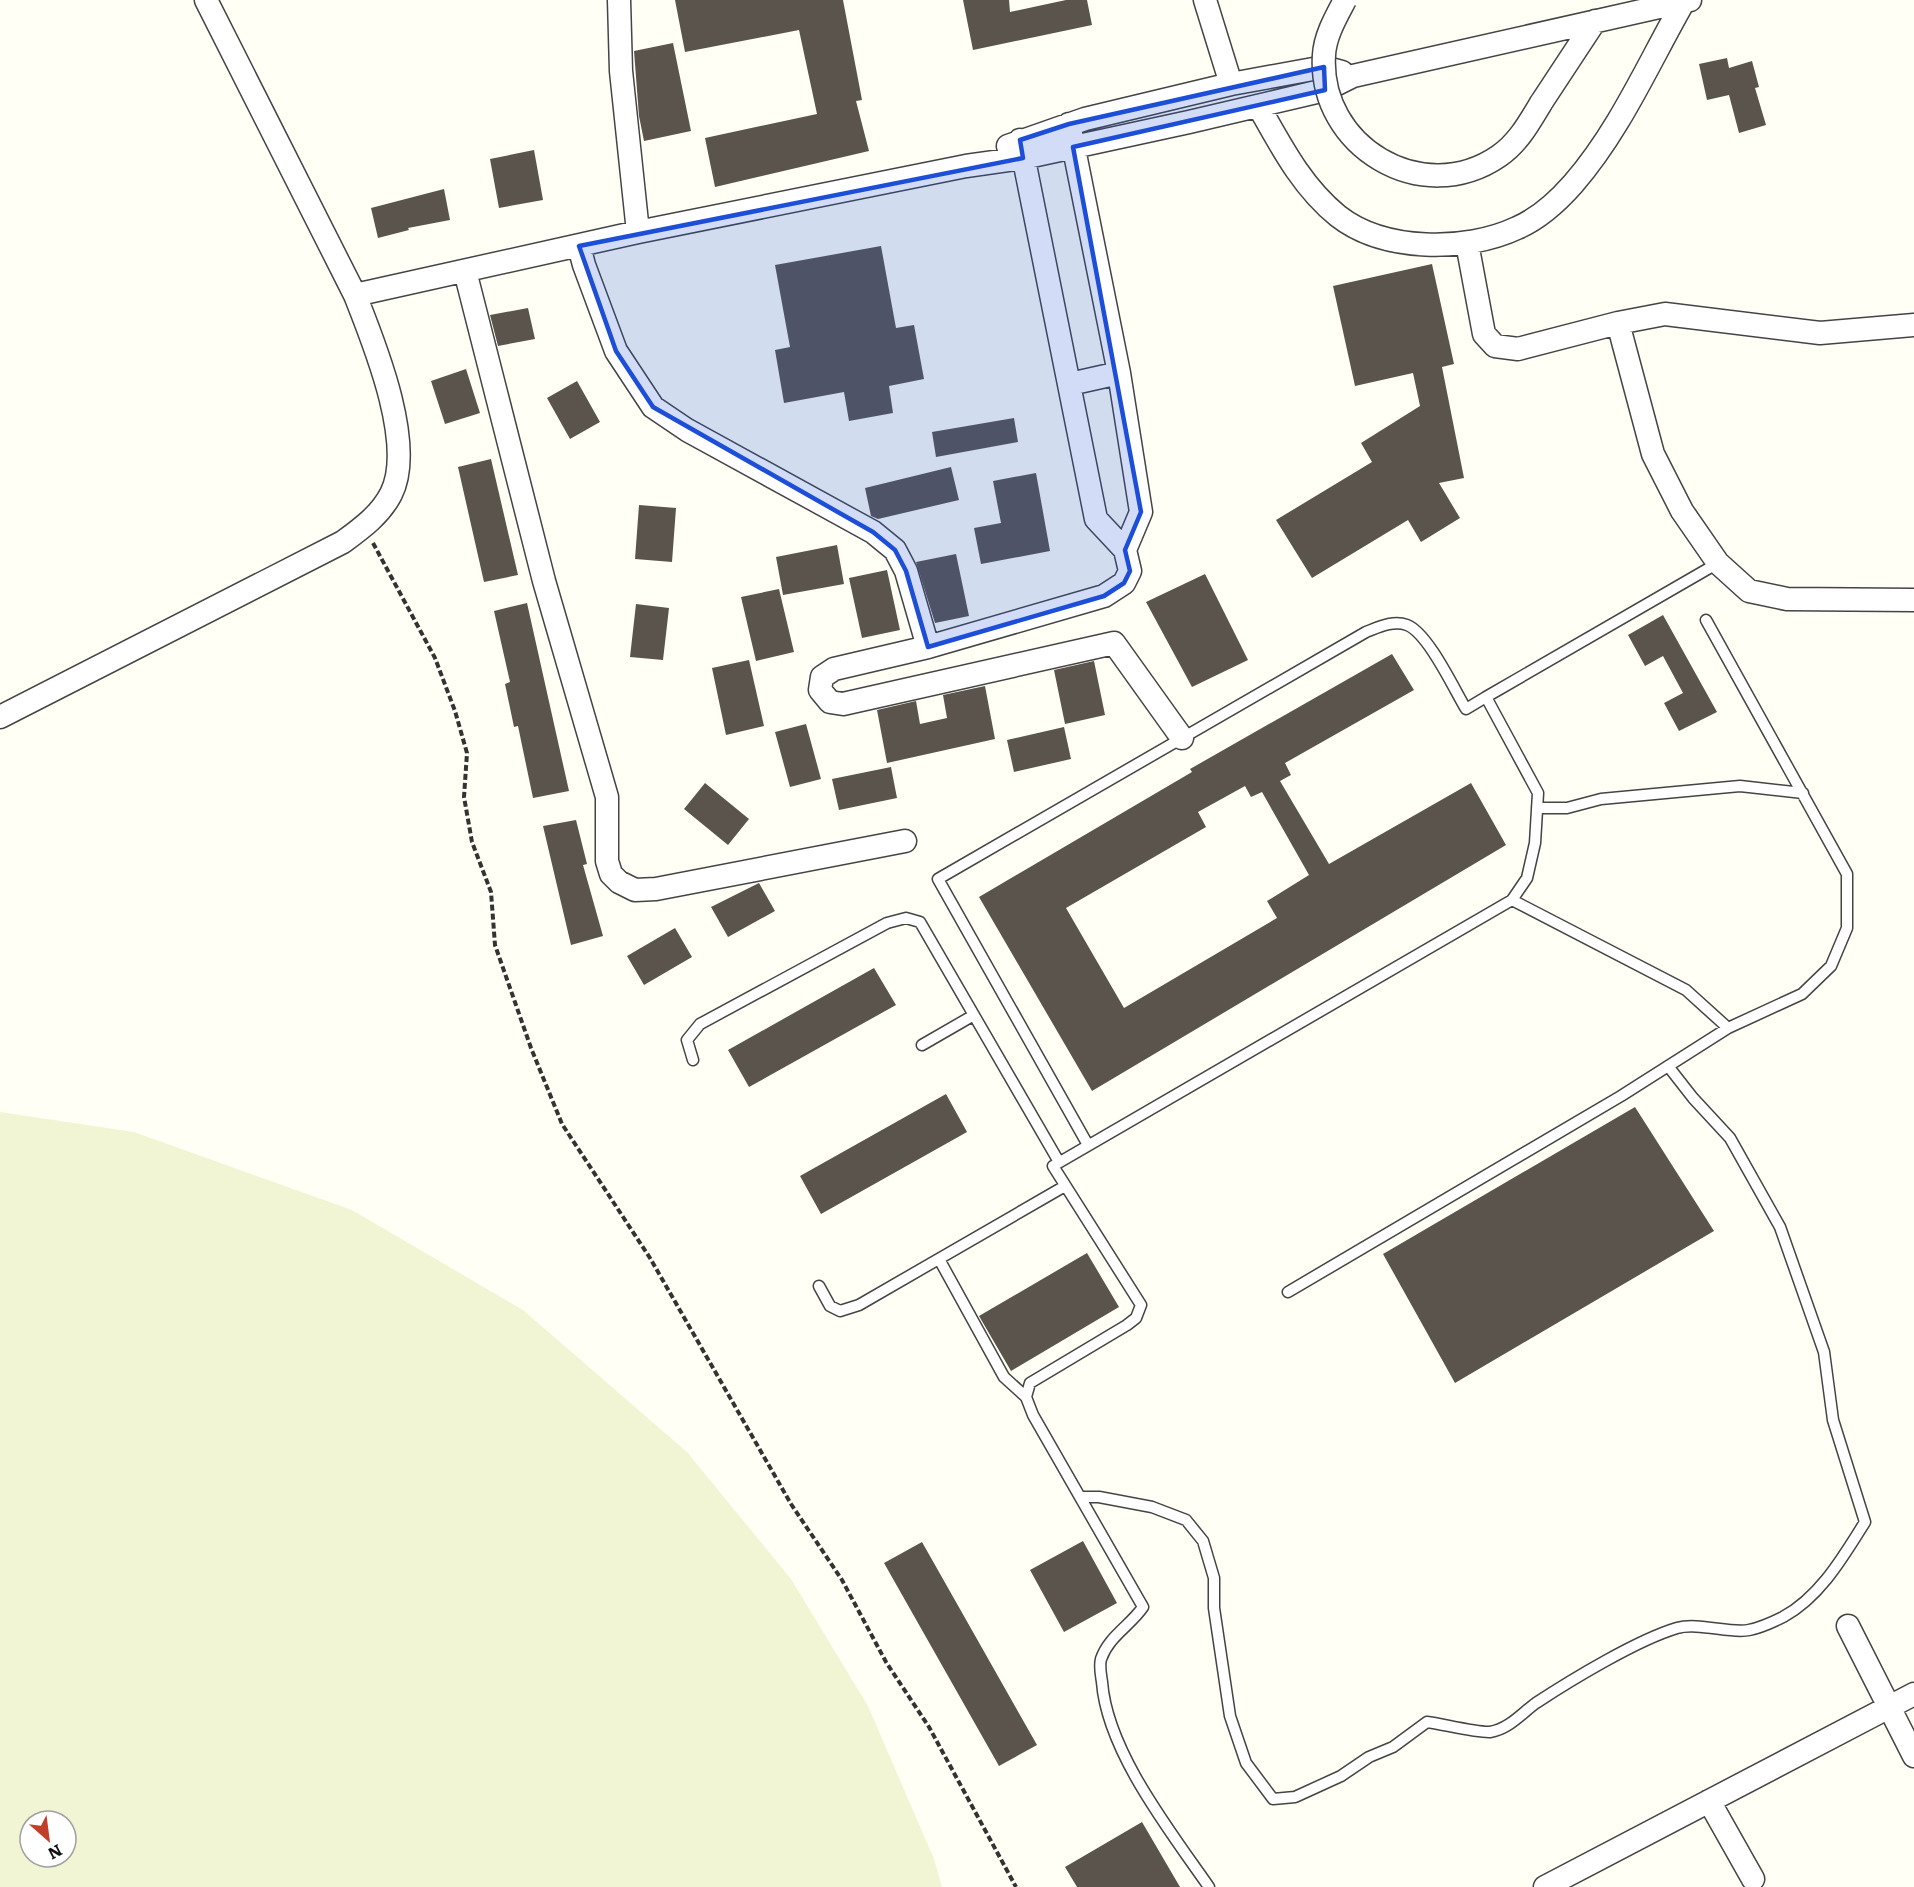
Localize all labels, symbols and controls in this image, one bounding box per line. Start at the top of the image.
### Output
north arrow [18,1809,78,1869]
text: N [44,1839,67,1867]

